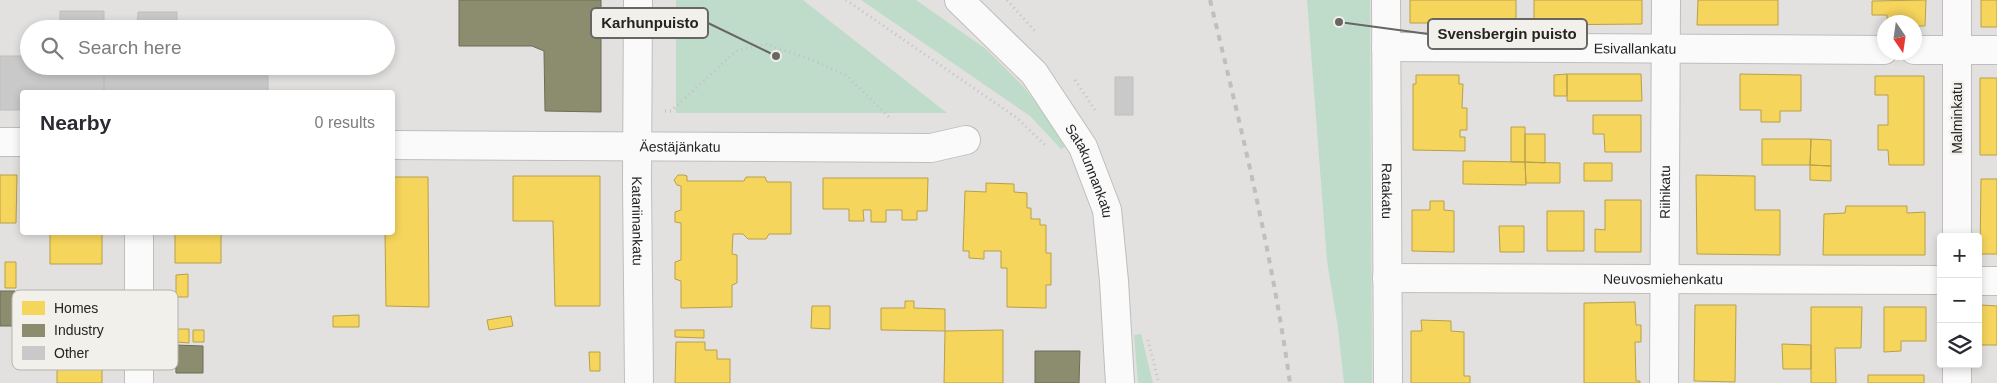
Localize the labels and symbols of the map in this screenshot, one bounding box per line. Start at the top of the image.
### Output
callout: Karhunpuisto [591,8,708,38]
text: Karhunpuisto [601,14,699,31]
north arrow [1877,15,1922,60]
callout: Svensbergin puisto [1428,19,1587,49]
text: Svensbergin puisto [1437,25,1577,42]
street label: Esivallankatu [1594,40,1676,57]
street label: Malminkatu [1949,82,1965,154]
street label: Satakunnankatu [1062,121,1116,219]
street label: Äestäjänkatu [639,138,721,155]
street label: Ratakatu [1379,163,1395,219]
street label: Riihikatu [1657,165,1673,219]
street label: Katariinankatu [629,176,646,266]
street label: Neuvosmiehenkatu [1603,271,1723,287]
legend [12,290,178,370]
text: Homes [54,300,98,316]
text: Industry [54,322,104,338]
text: Other [54,345,89,361]

